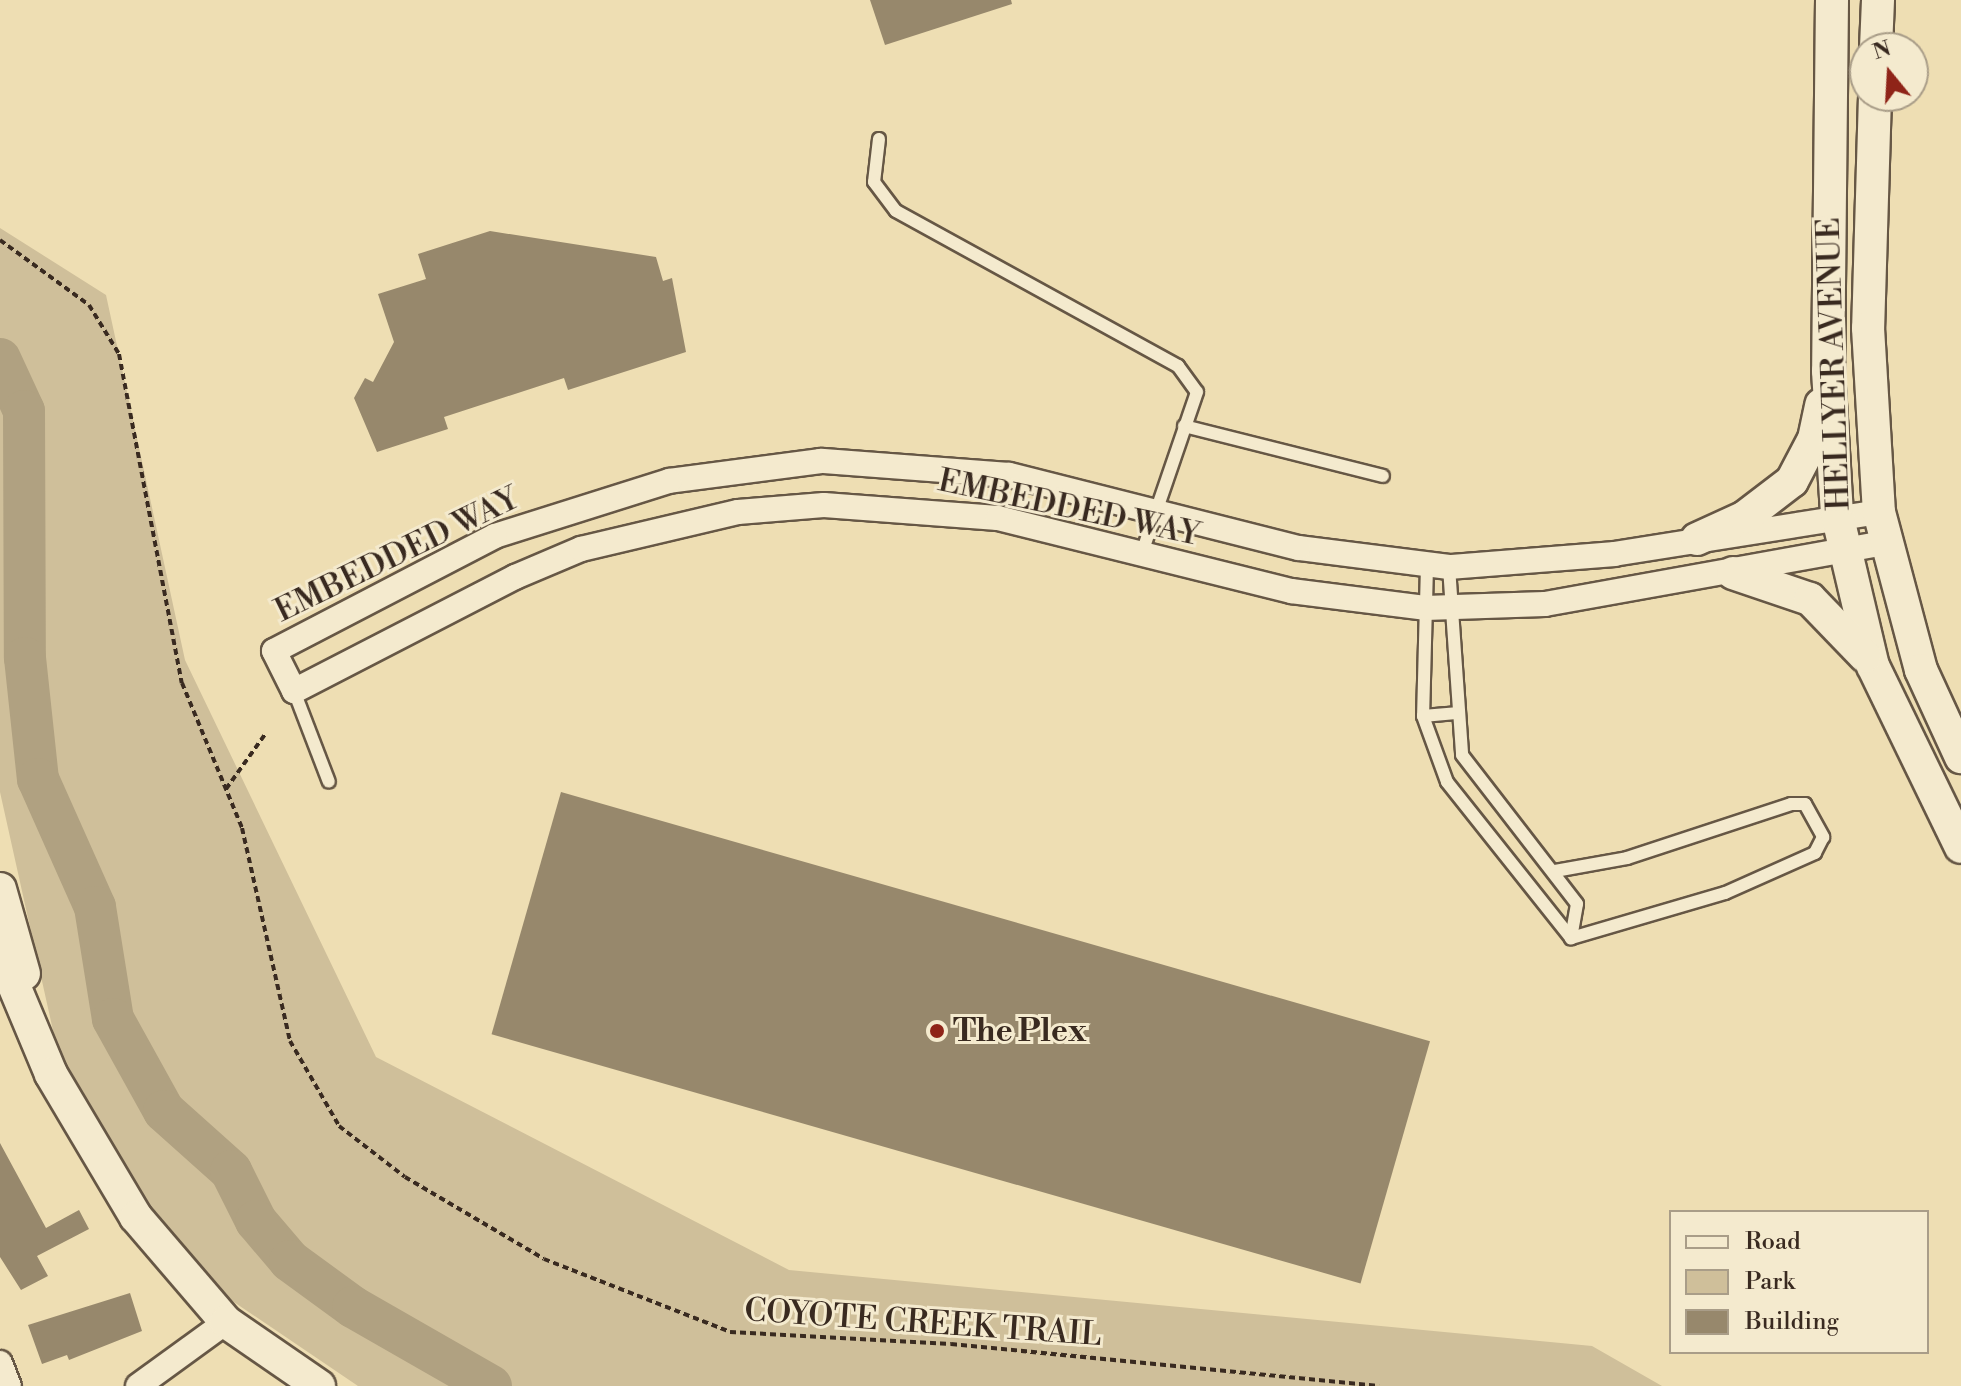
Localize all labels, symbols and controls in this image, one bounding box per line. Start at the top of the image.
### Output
north arrow [1849,32,1929,112]
text: N [1870,35,1894,66]
street label: HELLYER AVENUE [1810,217,1858,511]
street label: EMBEDDED WAY [935,462,1203,554]
street label: EMBEDDED WAY [269,479,525,631]
place label: The Plex [953,1012,1086,1050]
marker: The Plex [928,1022,946,1040]
legend [1669,1210,1929,1354]
text: Road [1745,1227,1801,1257]
text: Park [1745,1267,1795,1297]
street label: COYOTE CREEK TRAIL [743,1291,1103,1355]
text: Building [1745,1307,1839,1337]

